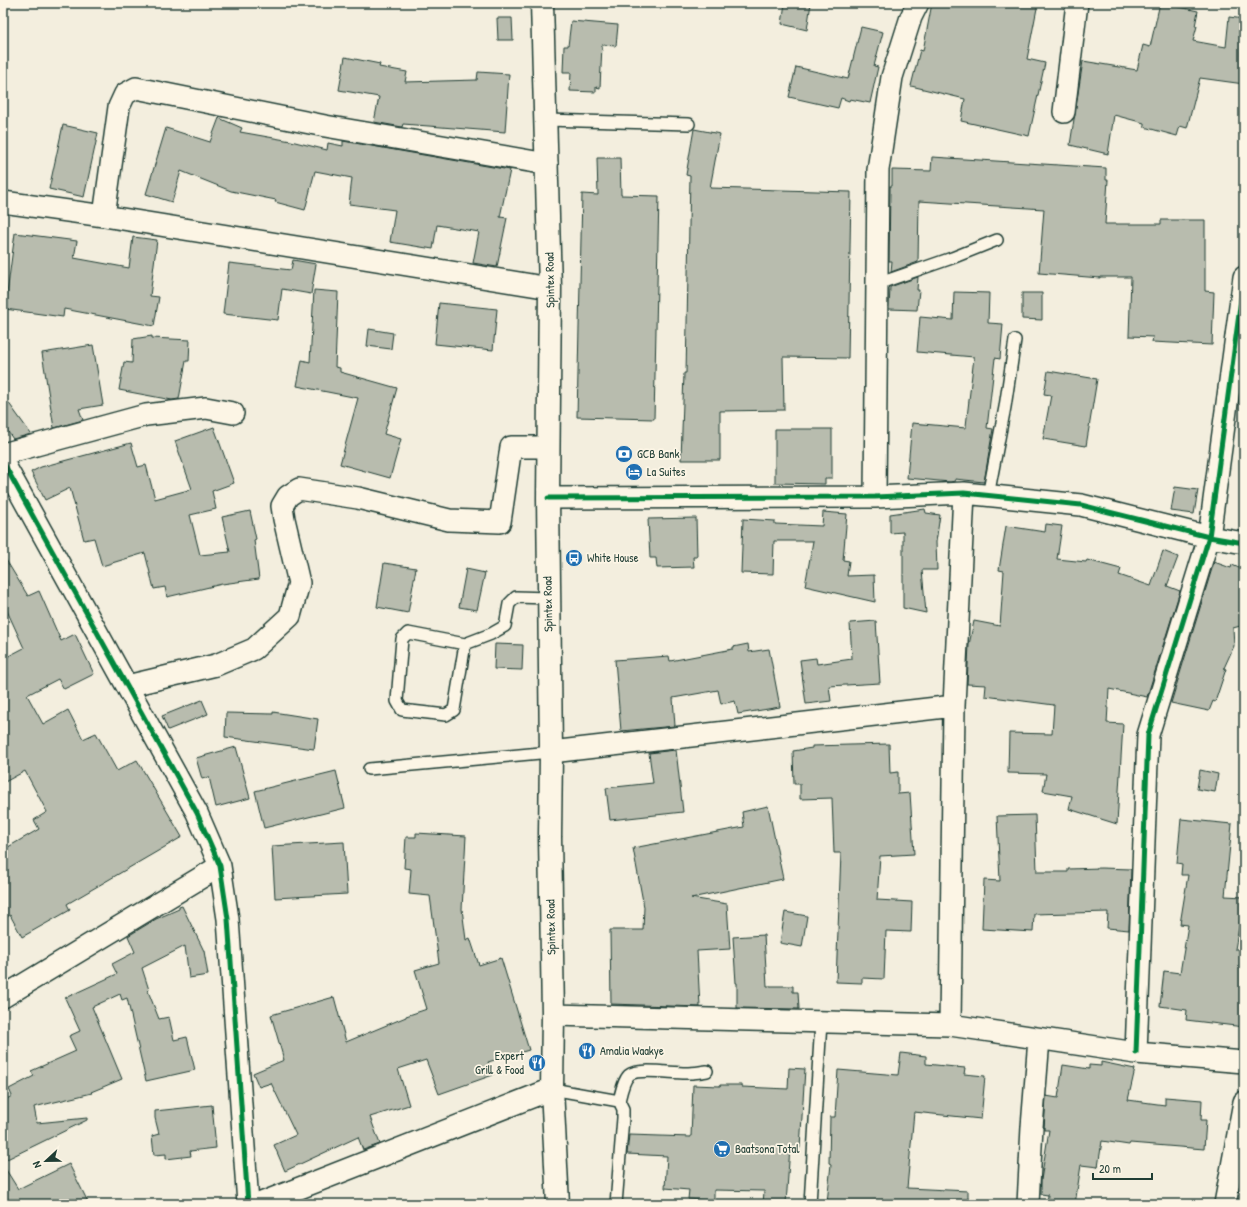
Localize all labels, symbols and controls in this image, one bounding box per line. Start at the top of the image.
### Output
street label: Spintex Road [541,252,558,308]
bank icon: GCB Bank [614,444,634,464]
place label: GCB Bank [637,445,679,462]
hotel icon: La Suites [624,462,644,482]
place label: La Suites [647,463,686,480]
bus stop icon: White House [564,548,584,568]
place label: White House [587,549,639,566]
street label: Spintex Road [539,576,556,632]
street label: Spintex Road [542,899,559,955]
restaurant icon: Amalia Waakye [577,1041,597,1061]
place label: Amalia Waakye [600,1042,664,1059]
place label: Expert Grill & Food [475,1047,525,1078]
restaurant icon: Expert Grill & Food [527,1053,547,1073]
supermarket icon: Baatsona Total [712,1139,732,1159]
place label: Baatsona Total [735,1140,800,1157]
north arrow [26,1141,66,1181]
scale bar [1093,1155,1152,1181]
text: N [29,1159,44,1170]
text: 20 m [1099,1160,1121,1177]

